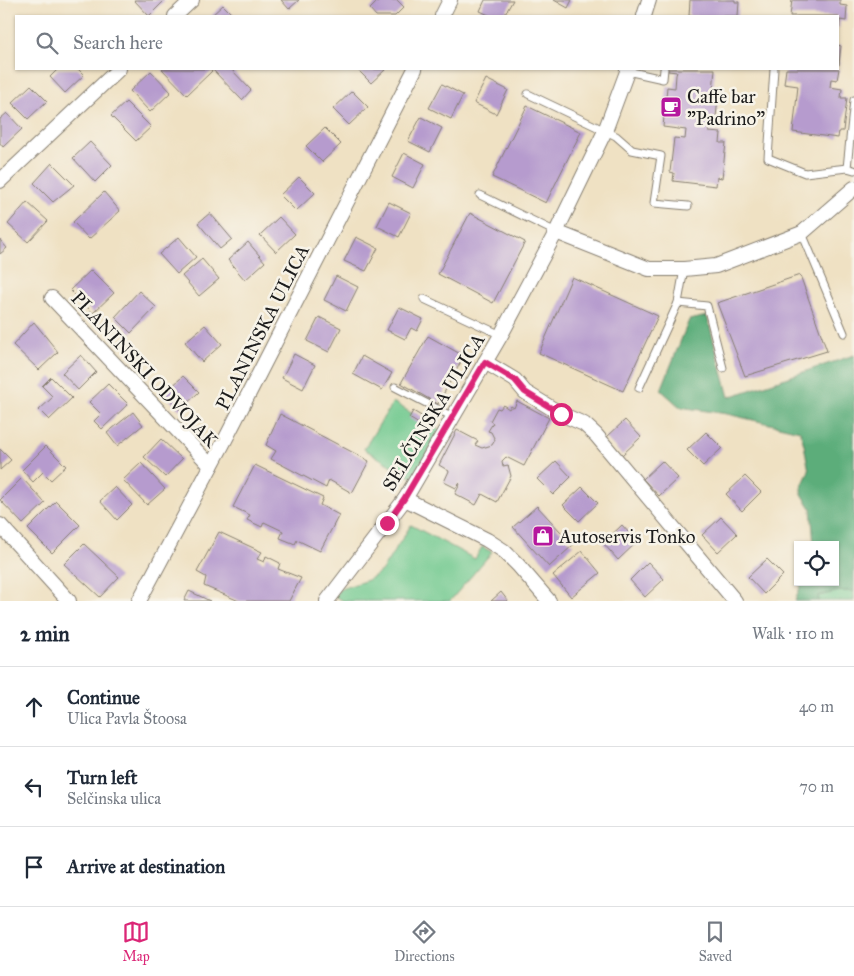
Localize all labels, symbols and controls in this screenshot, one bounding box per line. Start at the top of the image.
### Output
search box [15,15,839,70]
icon: search [33,29,61,57]
text: Search here [73,31,163,54]
place label: Caffe bar "Padrino" [687,85,765,130]
cafe icon: Caffe bar "Padrino" [659,95,683,119]
street label: PLANINSKA ULICA [211,241,314,414]
street label: PLANINSKI ODVOJAK [66,287,223,453]
street label: SELČINSKA ULICA [377,329,490,495]
route start [550,403,573,426]
route end [376,512,399,535]
shop icon: Autoservis Tonko [531,524,555,548]
place label: Autoservis Tonko [558,525,696,548]
map controls [794,541,839,586]
button: locate [794,541,839,586]
text: 2 min [20,621,70,647]
text: Walk · 110 m [752,624,834,643]
text: Continue [67,686,140,709]
icon: ahead [20,693,48,721]
text: 40 m [799,697,834,716]
text: Ulica Pavla Štoosa [67,709,187,728]
text: Turn left [67,766,137,789]
icon: left [20,773,48,801]
text: 70 m [799,777,834,796]
text: Selčinska ulica [67,789,161,808]
icon: arrive [20,853,48,881]
text: Arrive at destination [67,855,225,878]
tab: Map [122,918,150,965]
tab: Directions [394,918,455,965]
tab: Saved [699,918,732,965]

